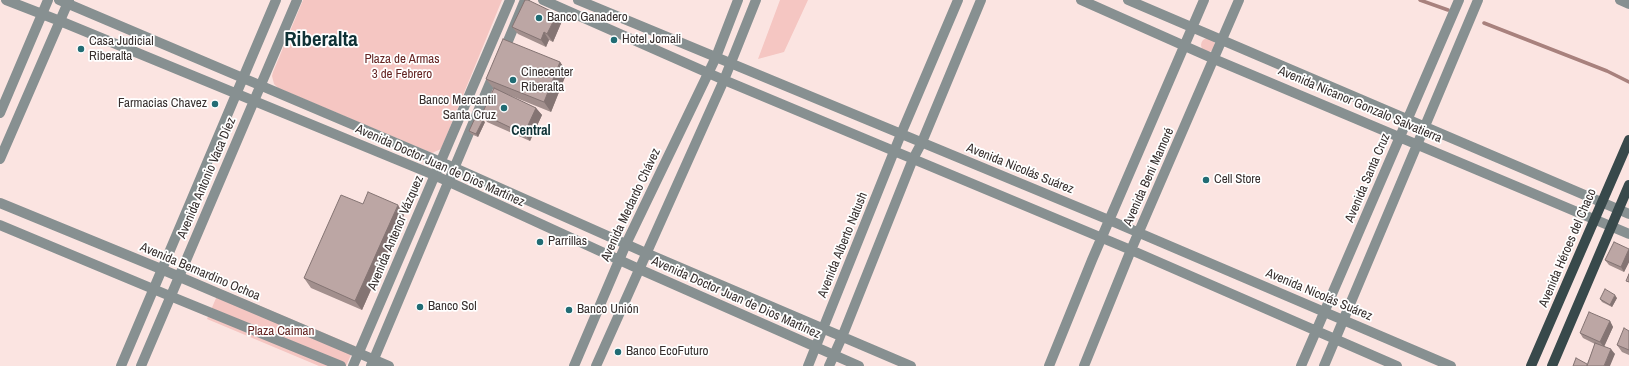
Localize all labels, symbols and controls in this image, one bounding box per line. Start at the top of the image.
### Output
place label: Banco Ganadero [547,10,628,26]
marker: Banco Ganadero [534,13,544,23]
district label: Riberalta [284,27,358,53]
place label: Hotel Jomali [622,32,681,48]
place label: Casa Judicial Riberalta [89,34,154,65]
marker: Hotel Jomali [609,35,619,45]
marker: Casa Judicial Riberalta [76,44,86,54]
park label: Plaza de Armas 3 de Febrero [364,52,440,83]
street label: Avenida Nicanor Gonzalo Salvatierra [1276,63,1444,147]
place label: Cinecenter Riberalta [521,65,573,96]
marker: Cinecenter Riberalta [508,75,518,85]
place label: Banco Mercantil Santa Cruz [419,93,496,124]
place label: Farmacias Chavez [118,96,207,112]
marker: Farmacias Chavez [210,99,220,109]
marker: Banco Mercantil Santa Cruz [499,103,509,113]
street label: Avenida Antonio Vaca Díez [174,115,240,241]
street label: Avenida Doctor Juan de Dios Martínez [353,122,527,210]
district label: Central [511,123,551,139]
street label: Avenida Beni Mamoré [1120,125,1178,229]
street label: Avenida Santa Cruz [1342,131,1394,225]
street label: Avenida Nicolás Suárez [964,140,1076,198]
street label: Avenida Medardo Chávez [598,146,664,264]
place label: Cell Store [1214,172,1261,188]
street label: Avenida Antenor Vázquez [365,173,427,293]
marker: Cell Store [1201,175,1211,185]
street label: Avenida Héroes del Chaco [1536,186,1600,310]
street label: Avenida Alberto Natush [815,190,871,300]
place label: Parrillas [548,234,587,250]
marker: Parrillas [535,237,545,247]
street label: Avenida Bernardino Ochoa [138,240,262,304]
street label: Avenida Doctor Juan de Dios Martínez [649,254,823,342]
street label: Avenida Nicolás Suárez [1263,266,1375,324]
place label: Banco Sol [428,299,477,315]
marker: Banco Sol [415,302,425,312]
place label: Banco Unión [577,302,639,318]
marker: Banco Unión [564,305,574,315]
park label: Plaza Caiman [248,324,314,340]
place label: Banco EcoFuturo [626,344,708,360]
marker: Banco EcoFuturo [613,347,623,357]

